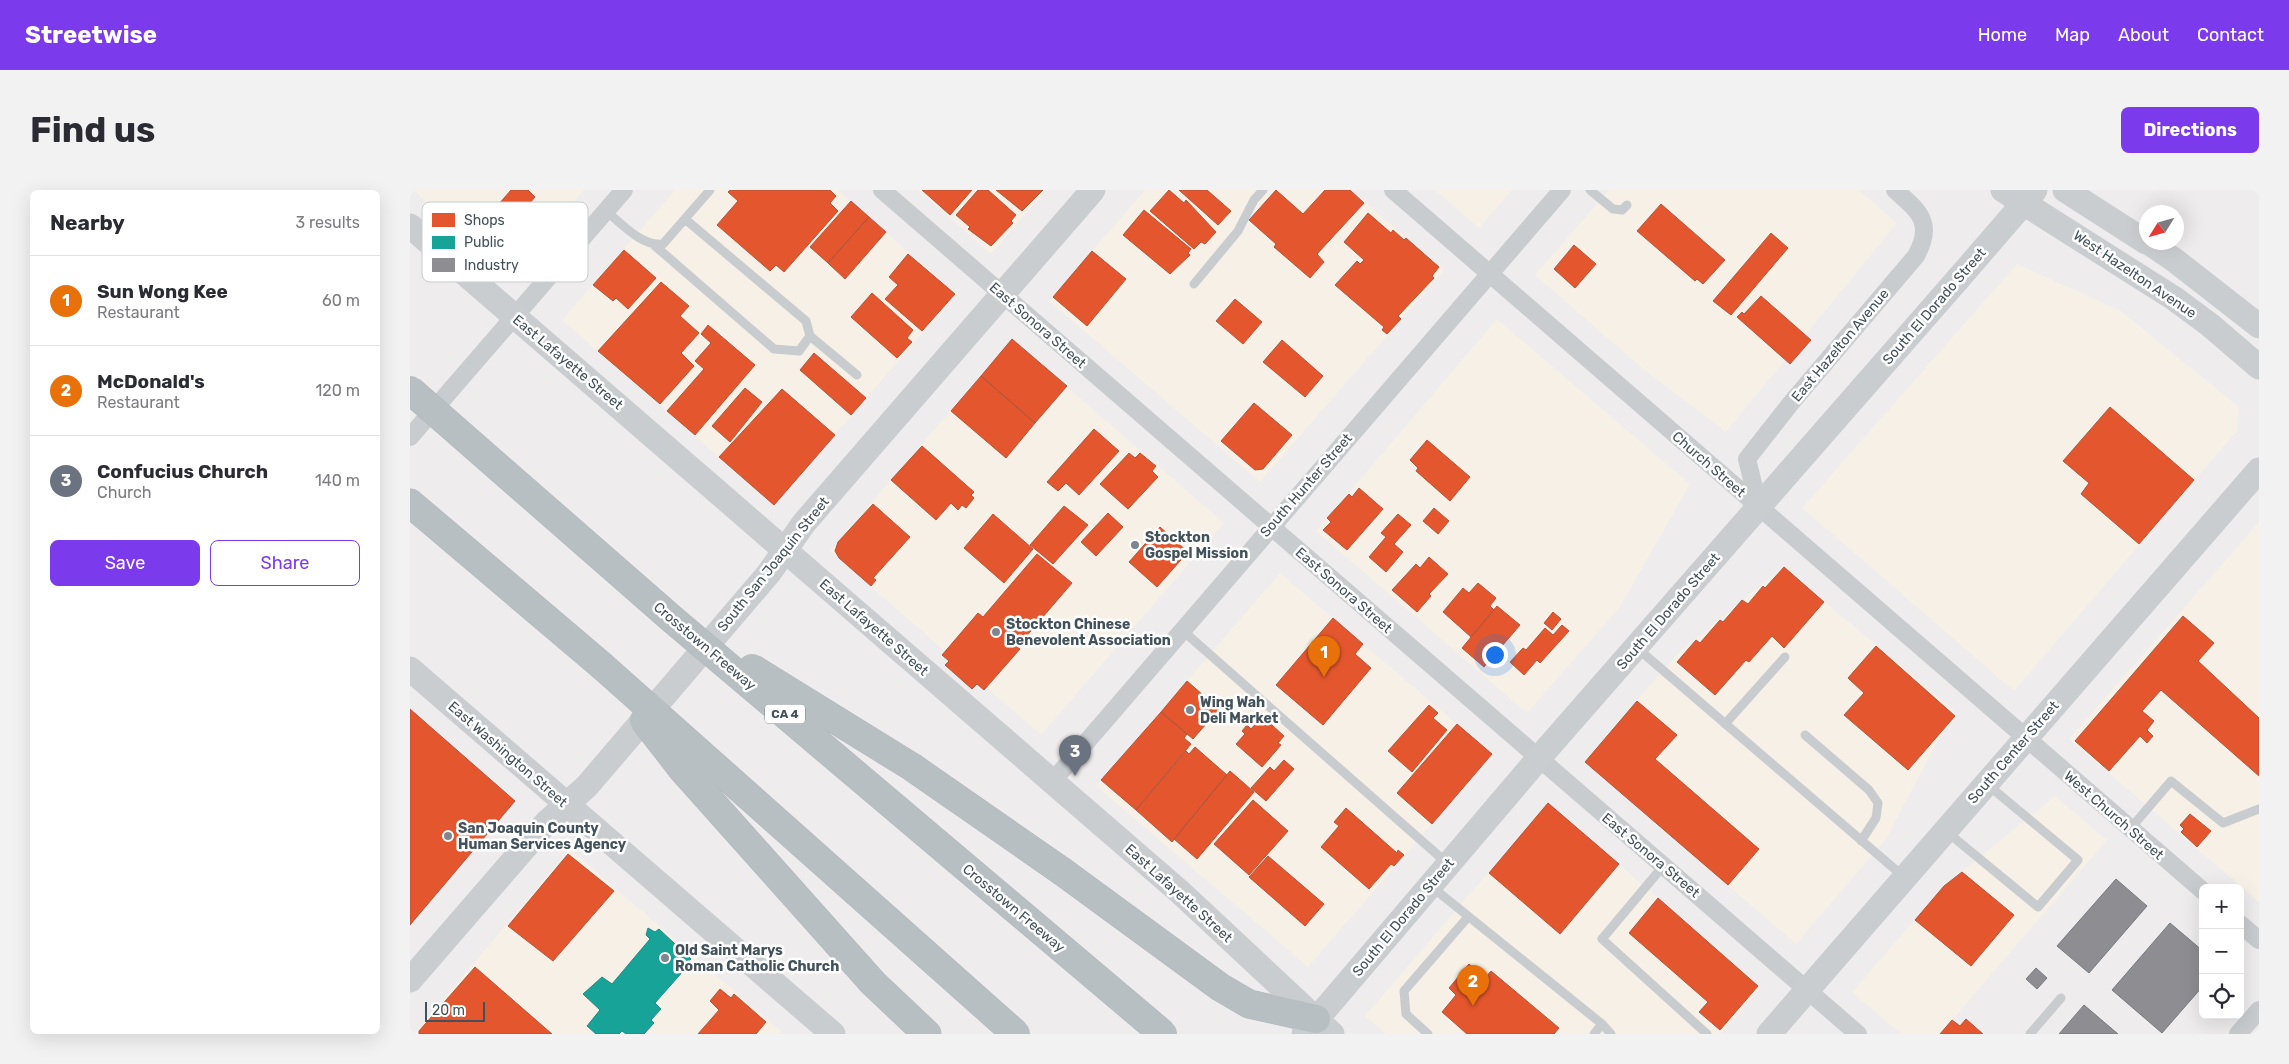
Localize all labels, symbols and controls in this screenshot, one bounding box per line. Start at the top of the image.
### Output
text: Streetwise [25,21,157,49]
text: Home [1978,24,2027,46]
text: Map [2055,24,2090,46]
text: About [2118,24,2169,46]
text: Contact [2197,24,2264,46]
button: Directions [2121,107,2259,153]
text: Find us [30,109,155,151]
legend [422,202,588,282]
north arrow [2139,205,2184,250]
text: Nearby [50,210,125,235]
text: Shops [464,212,505,229]
text: 3 results [295,213,360,232]
street label: West Hazelton Avenue [2070,227,2200,322]
text: Public [464,234,505,251]
street label: South El Dorado Street [1879,244,1990,368]
text: Industry [464,257,519,274]
street label: East Sonora Street [986,279,1090,372]
text: Sun Wong Kee [97,280,228,303]
street label: East Hazelton Avenue [1788,285,1893,405]
text: 1 [62,291,70,310]
text: 60 m [322,291,360,310]
text: Restaurant [97,303,180,322]
street label: East Lafayette Street [509,311,627,414]
text: McDonald's [97,370,205,393]
text: 2 [61,381,71,400]
text: 120 m [315,381,360,400]
text: Restaurant [97,393,180,412]
street label: Church Street [1669,428,1749,501]
street label: South Hunter Street [1257,430,1356,541]
text: Confucius Church [97,460,268,483]
text: 3 [61,471,71,490]
text: 140 m [315,471,360,490]
text: Church [97,483,152,502]
street label: South San Joaquin Street [714,493,833,635]
place label: Stockton Gospel Mission [1145,529,1248,562]
marker: Stockton Gospel Mission [1129,539,1141,551]
button: Save [50,540,200,586]
button: Share [210,540,360,586]
street label: East Sonora Street [1292,544,1396,637]
street label: South El Dorado Street [1613,549,1724,673]
street label: East Lafayette Street [816,575,932,680]
street label: Crosstown Freeway [650,599,759,694]
place label: Stockton Chinese Benevolent Association [1006,616,1171,649]
marker: Stockton Chinese Benevolent Association [990,626,1002,638]
pin: 1 [1308,636,1340,677]
your location [1482,642,1508,668]
place label: Wing Wah Deli Market [1200,694,1279,727]
street label: South Center Street [1964,697,2063,807]
street label: East Washington Street [445,698,571,811]
road number: CA 4 [765,704,805,724]
marker: Wing Wah Deli Market [1184,704,1196,716]
pin: 3 [1059,735,1091,776]
street label: West Church Street [2060,767,2167,864]
street label: East Sonora Street [1598,810,1703,902]
place label: San Joaquin County Human Services Agency [458,820,627,853]
marker: San Joaquin County Human Services Agency [442,830,454,842]
street label: East Lafayette Street [1121,841,1236,946]
street label: South El Dorado Street [1349,854,1458,980]
street label: Crosstown Freeway [959,861,1068,956]
map controls [2199,884,2244,1019]
button: + [2199,884,2244,929]
button: − [2199,929,2244,974]
place label: Old Saint Marys Roman Catholic Church [675,942,839,975]
marker: Old Saint Marys Roman Catholic Church [659,952,671,964]
pin: 2 [1457,965,1489,1006]
button: locate [2199,974,2244,1019]
scale bar [425,999,485,1022]
text: 20 m [432,1002,465,1019]

